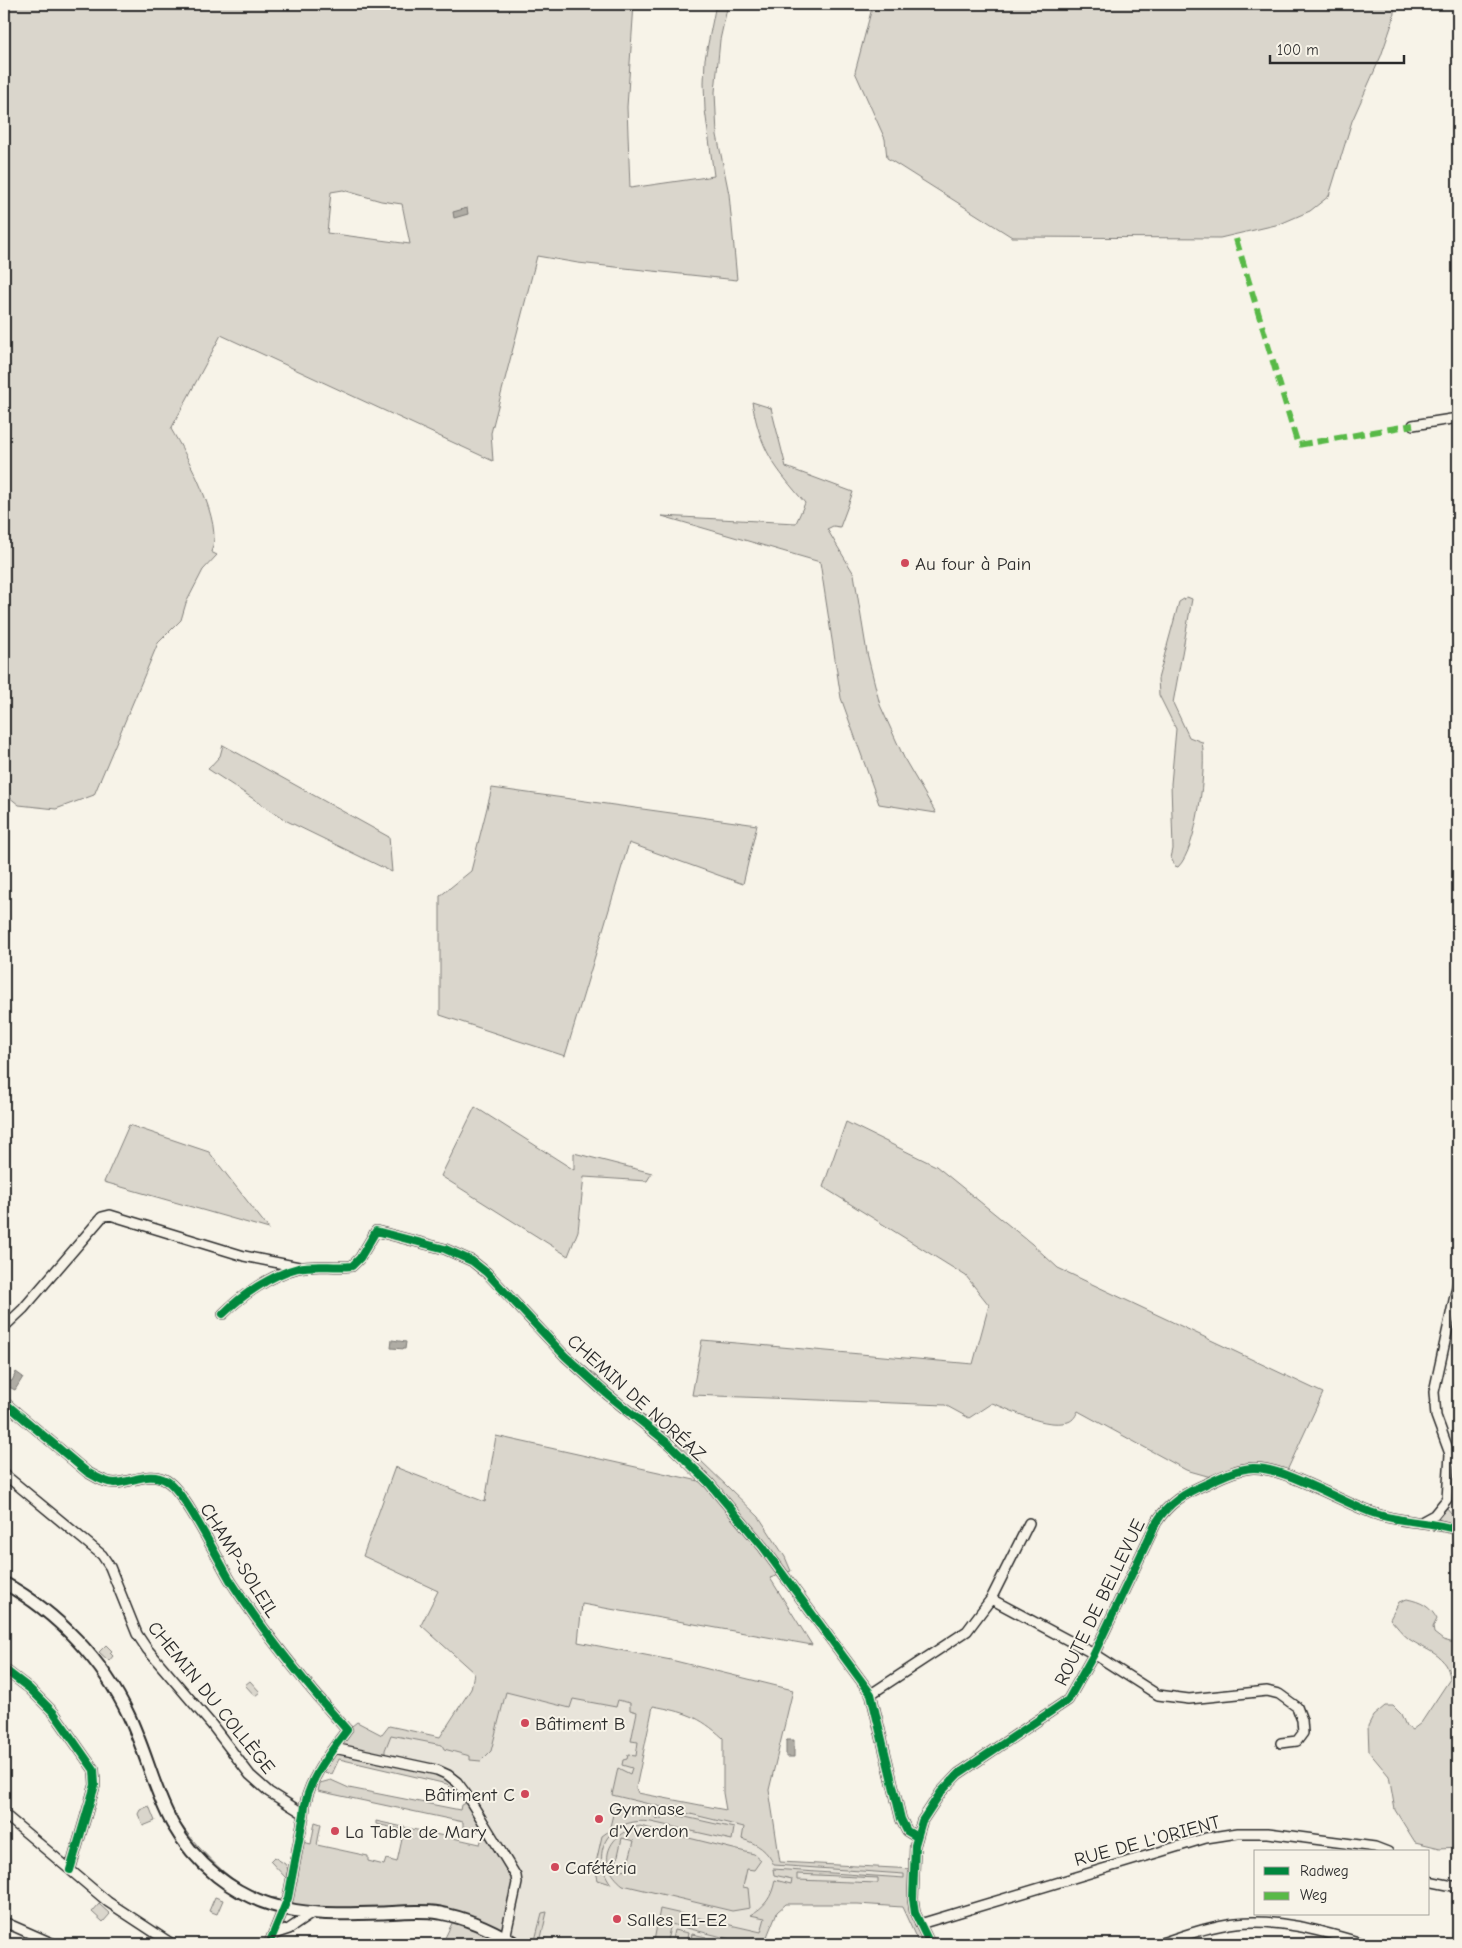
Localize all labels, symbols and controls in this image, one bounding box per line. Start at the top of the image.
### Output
scale bar [1270,32,1403,64]
text: 100 m [1277,41,1319,59]
place label: Au four à Pain [915,553,1031,575]
marker: Au four à Pain [899,557,911,569]
street label: CHEMIN DE NORÉAZ [563,1330,710,1466]
street label: CHAMP-SOLEIL [195,1499,283,1622]
street label: ROUTE DE BELLEVUE [1050,1516,1150,1689]
street label: CHEMIN DU COLLÈGE [143,1617,279,1778]
place label: Bâtiment B [535,1713,626,1735]
marker: Bâtiment B [519,1717,531,1729]
place label: Bâtiment C [424,1784,515,1806]
marker: Bâtiment C [519,1788,531,1800]
place label: Gymnase d'Yverdon [609,1798,689,1842]
street label: RUE DE L'ORIENT [1072,1811,1223,1871]
marker: Gymnase d'Yverdon [593,1813,605,1825]
place label: La Table de Mary [345,1821,487,1843]
marker: La Table de Mary [329,1825,341,1837]
legend [1254,1850,1430,1916]
place label: Cafétéria [565,1857,637,1879]
marker: Cafétéria [549,1861,561,1873]
text: Radweg [1300,1862,1349,1880]
text: Weg [1300,1886,1327,1904]
place label: Salles E1-E2 [627,1909,727,1931]
marker: Salles E1-E2 [611,1913,623,1925]

